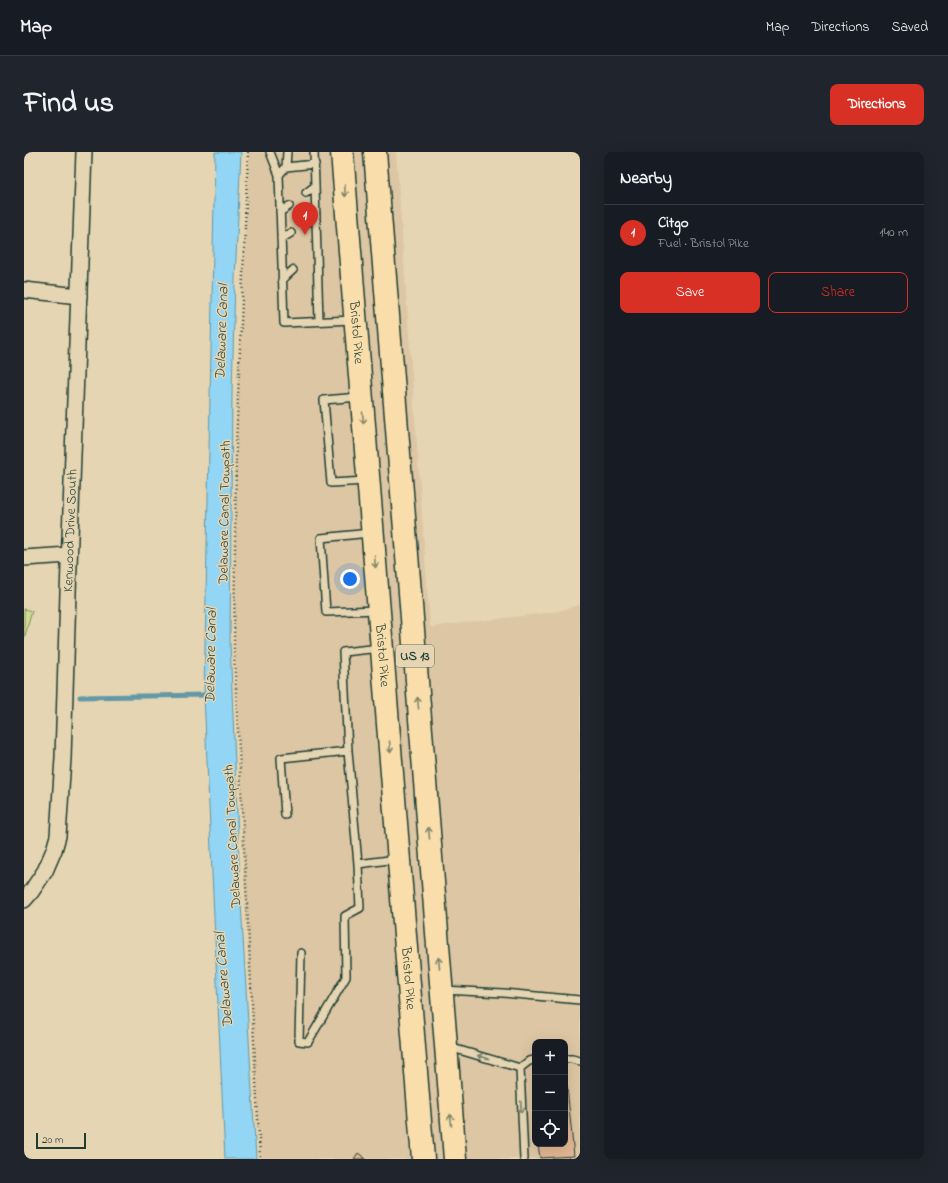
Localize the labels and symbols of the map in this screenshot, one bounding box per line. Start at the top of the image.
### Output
one-way arrow [342,184,349,197]
pin: 1 [292,202,318,235]
water label: Delaware Canal [209,281,235,380]
street label: Bristol Pike [343,299,370,365]
one-way arrow [360,411,367,424]
street label: Delaware Canal Towpath [213,440,237,585]
street label: Kenwood Drive South [58,469,83,593]
one-way arrow [372,555,379,568]
your location [340,569,360,589]
water label: Delaware Canal [199,605,223,704]
street label: Bristol Pike [369,622,396,688]
road number: US 13 [396,645,434,667]
one-way arrow [415,697,422,710]
one-way arrow [386,740,393,753]
street label: Delaware Canal Towpath [219,764,247,909]
one-way arrow [425,827,432,840]
water label: Delaware Canal [209,929,239,1029]
street label: Bristol Pike [395,945,422,1011]
one-way arrow [435,957,442,970]
one-way arrow [476,1053,489,1060]
one-way arrow [518,1100,525,1113]
one-way arrow [448,1114,455,1127]
scale bar [36,1131,86,1150]

